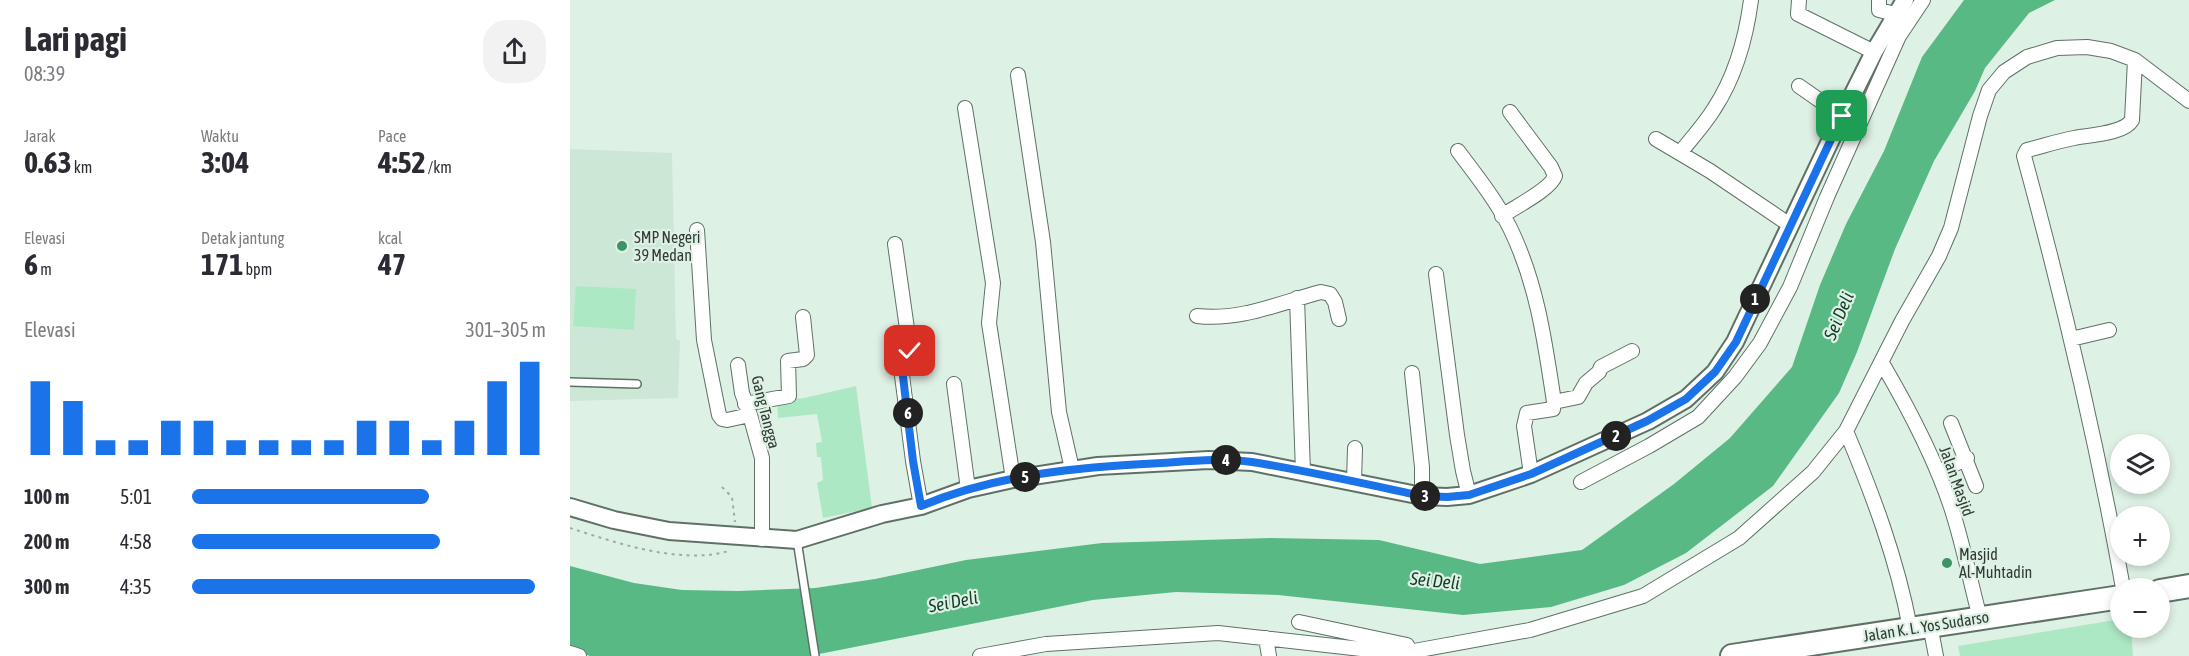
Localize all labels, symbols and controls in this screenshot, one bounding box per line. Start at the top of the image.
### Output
text: Lari pagi [24,20,127,58]
button: share [483,20,546,83]
text: 08:39 [24,62,65,85]
pin [1816,90,1867,141]
icon: arrive [1825,99,1858,132]
text: Jarak [24,127,55,145]
text: Waktu [201,127,239,145]
text: Pace [378,127,406,145]
text: 0.63 [24,145,72,179]
text: 3:04 [201,145,249,179]
text: 4:52 [378,145,426,179]
text: km [72,158,92,176]
text: /km [426,158,452,176]
place label: SMP Negeri 39 Medan [634,228,700,264]
text: Elevasi [24,229,65,247]
text: Detak jantung [201,229,284,247]
text: kcal [378,229,402,247]
marker: SMP Negeri 39 Medan [615,239,629,253]
text: 6 [24,247,38,281]
text: 171 [201,247,243,281]
text: 47 [378,247,406,281]
text: m [38,260,52,278]
text: bpm [243,260,272,278]
pin: 1 [1740,284,1770,314]
water label: Sei Deli [1819,289,1858,344]
text: 1 [1751,290,1759,308]
text: Elevasi [24,318,76,341]
text: 301–305 m [465,318,546,341]
pin [884,325,935,376]
icon: check [893,334,926,367]
street label: Gang Tangga [747,374,784,451]
pin: 6 [893,398,923,428]
text: 6 [904,404,912,422]
pin: 2 [1601,421,1631,451]
text: 2 [1612,427,1620,445]
map controls [2110,434,2170,638]
button: layers [2110,434,2170,494]
street label: Jalan Masjid [1935,444,1978,519]
pin: 4 [1211,445,1241,475]
text: 4 [1222,451,1230,469]
pin: 5 [1010,462,1040,492]
text: 5 [1021,468,1029,486]
pin: 3 [1410,481,1440,511]
text: 100 m [24,485,69,508]
text: 5:01 [120,485,152,508]
text: 3 [1421,487,1429,505]
button: + [2110,506,2170,566]
text: 200 m [24,530,69,553]
text: 4:58 [120,530,152,553]
place label: Masjid Al-Muhtadin [1959,545,2032,581]
marker: Masjid Al-Muhtadin [1940,556,1954,570]
water label: Sei Deli [1408,567,1461,594]
text: 300 m [24,575,69,598]
text: 4:35 [120,575,152,598]
button: − [2110,578,2170,638]
water label: Sei Deli [926,586,979,617]
street label: Jalan K. L. Yos Sudarso [1862,607,1990,645]

